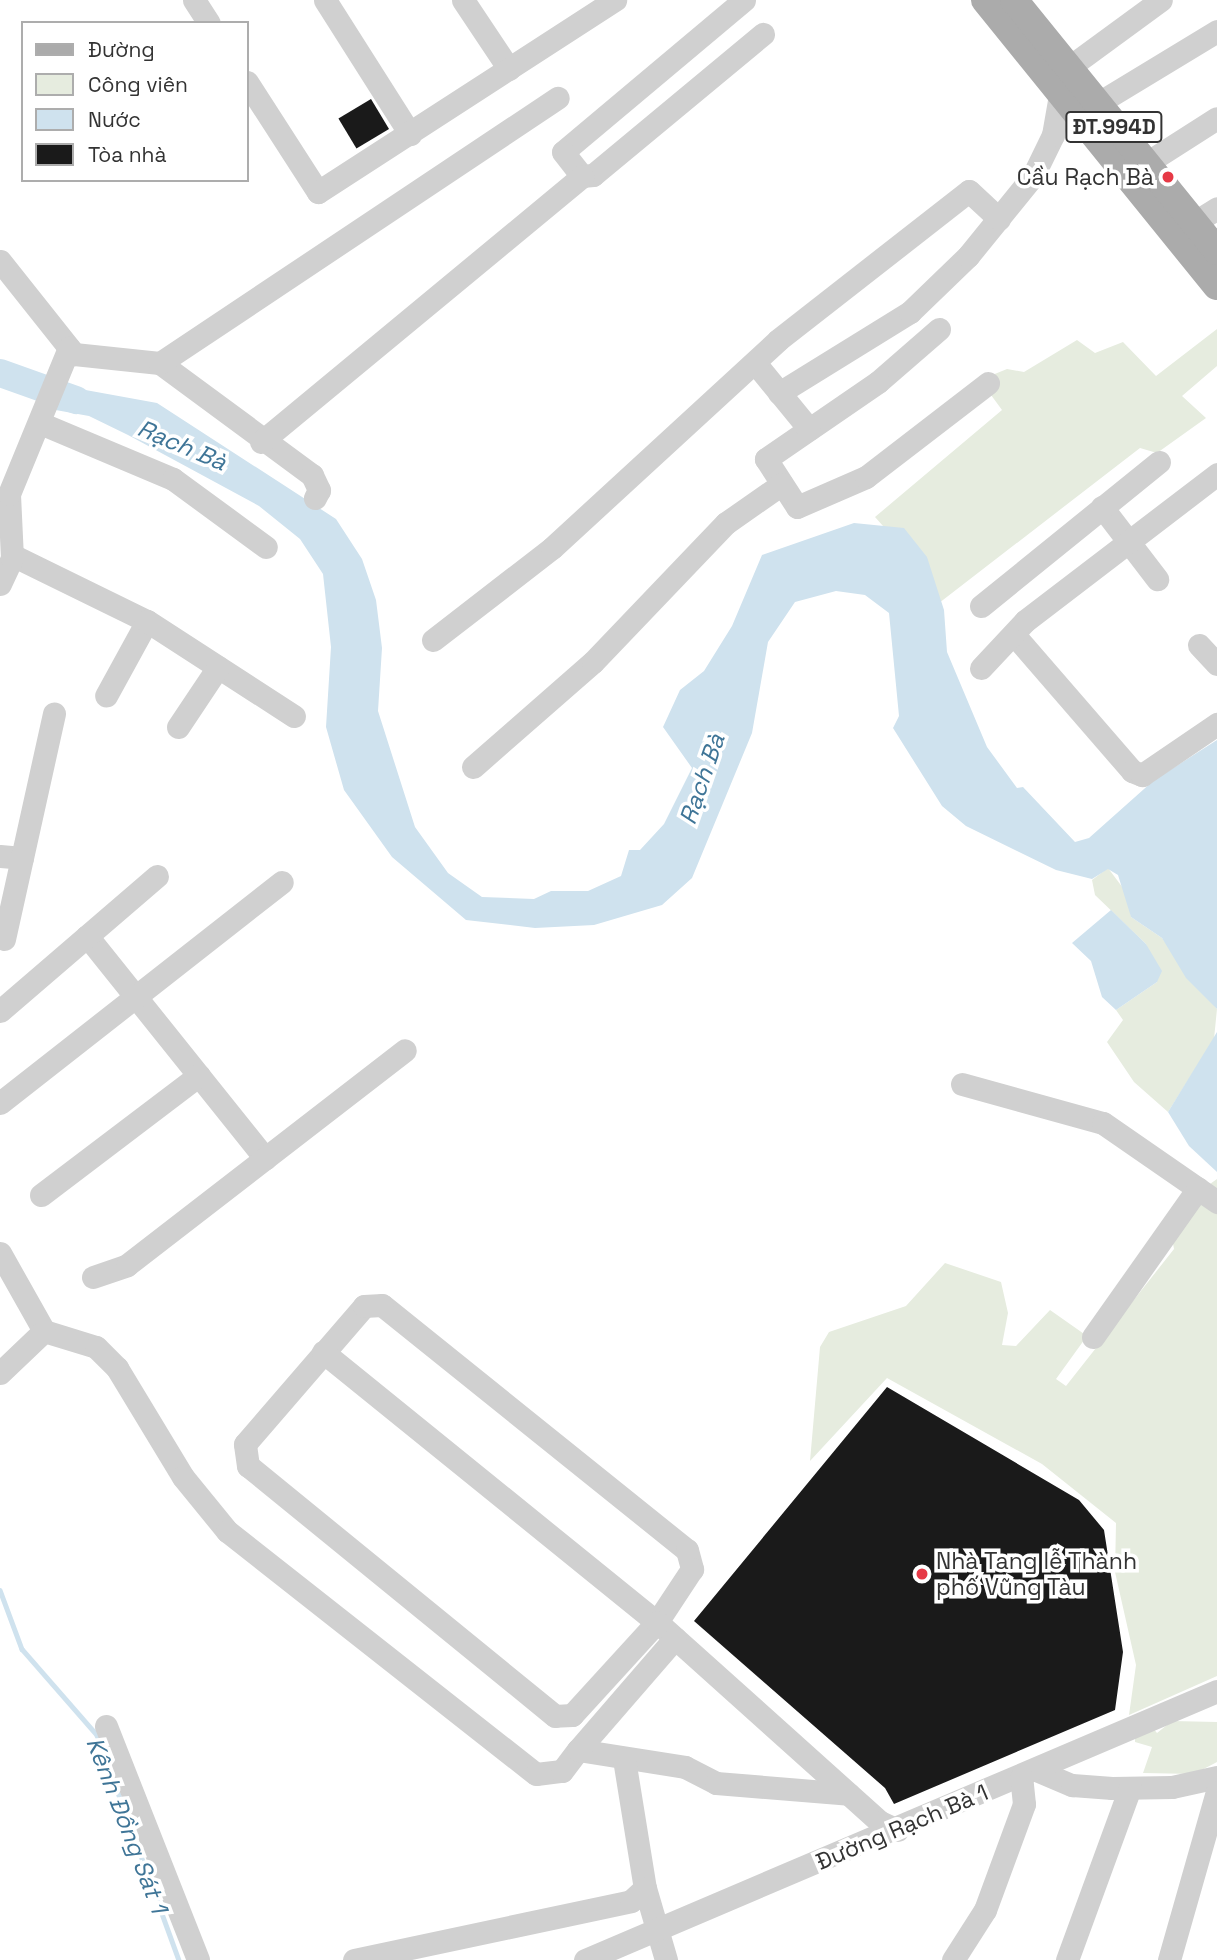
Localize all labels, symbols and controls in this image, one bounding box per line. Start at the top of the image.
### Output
legend [21,21,248,182]
text: Đường [88,36,155,63]
text: Công viên [88,71,188,98]
text: Nước [88,106,141,133]
road number: ĐT.994D [1065,110,1163,144]
text: Tòa nhà [88,141,167,168]
place label: Cầu Rạch Bà [1017,163,1154,191]
marker: Cầu Rạch Bà [1160,169,1176,185]
water label: Rạch Bà [133,413,231,477]
water label: Rạch Bà [673,730,731,828]
place label: Nhà Tang lễ Thành phố Vũng Tàu [936,1547,1138,1601]
marker: Nhà Tang lễ Thành phố Vũng Tàu [914,1566,930,1582]
water label: Kênh Đồng Sát 1 [80,1733,174,1917]
street label: Đường Rạch Bà 1 [812,1778,992,1876]

